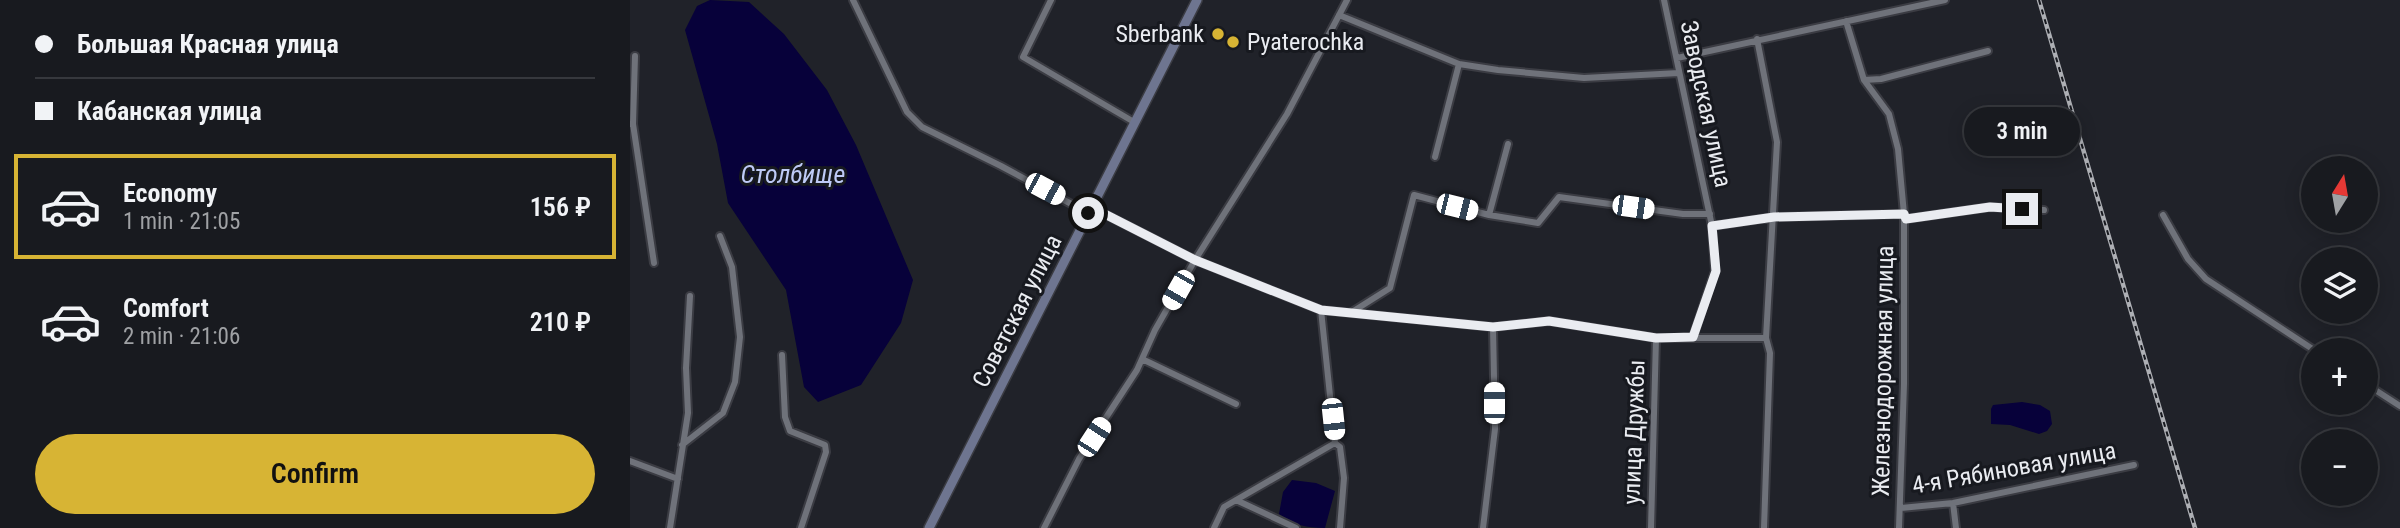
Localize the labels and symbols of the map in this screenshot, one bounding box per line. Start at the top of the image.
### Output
street label: Заводская улица [1675,18,1737,190]
place label: Sberbank [1115,20,1204,48]
marker: Sberbank [1210,26,1226,42]
place label: Pyaterochka [1247,28,1364,56]
marker: Pyaterochka [1225,34,1241,50]
callout: 3 min [1964,108,2080,156]
north arrow [2301,156,2378,233]
water label: Столбище [741,159,845,189]
car [1022,170,1069,208]
car [1435,192,1480,222]
route end [2006,193,2038,225]
car [1611,194,1656,220]
route start [1072,197,1104,229]
street label: Советская улица [967,230,1067,392]
street label: Железнодорожная улица [1867,245,1899,497]
car [1159,267,1198,313]
street label: улица Дружбы [1617,359,1651,505]
car [1484,382,1505,424]
car [1321,397,1346,441]
car [1074,414,1115,460]
street label: 4-я Рябиновая улица [1910,436,2118,500]

